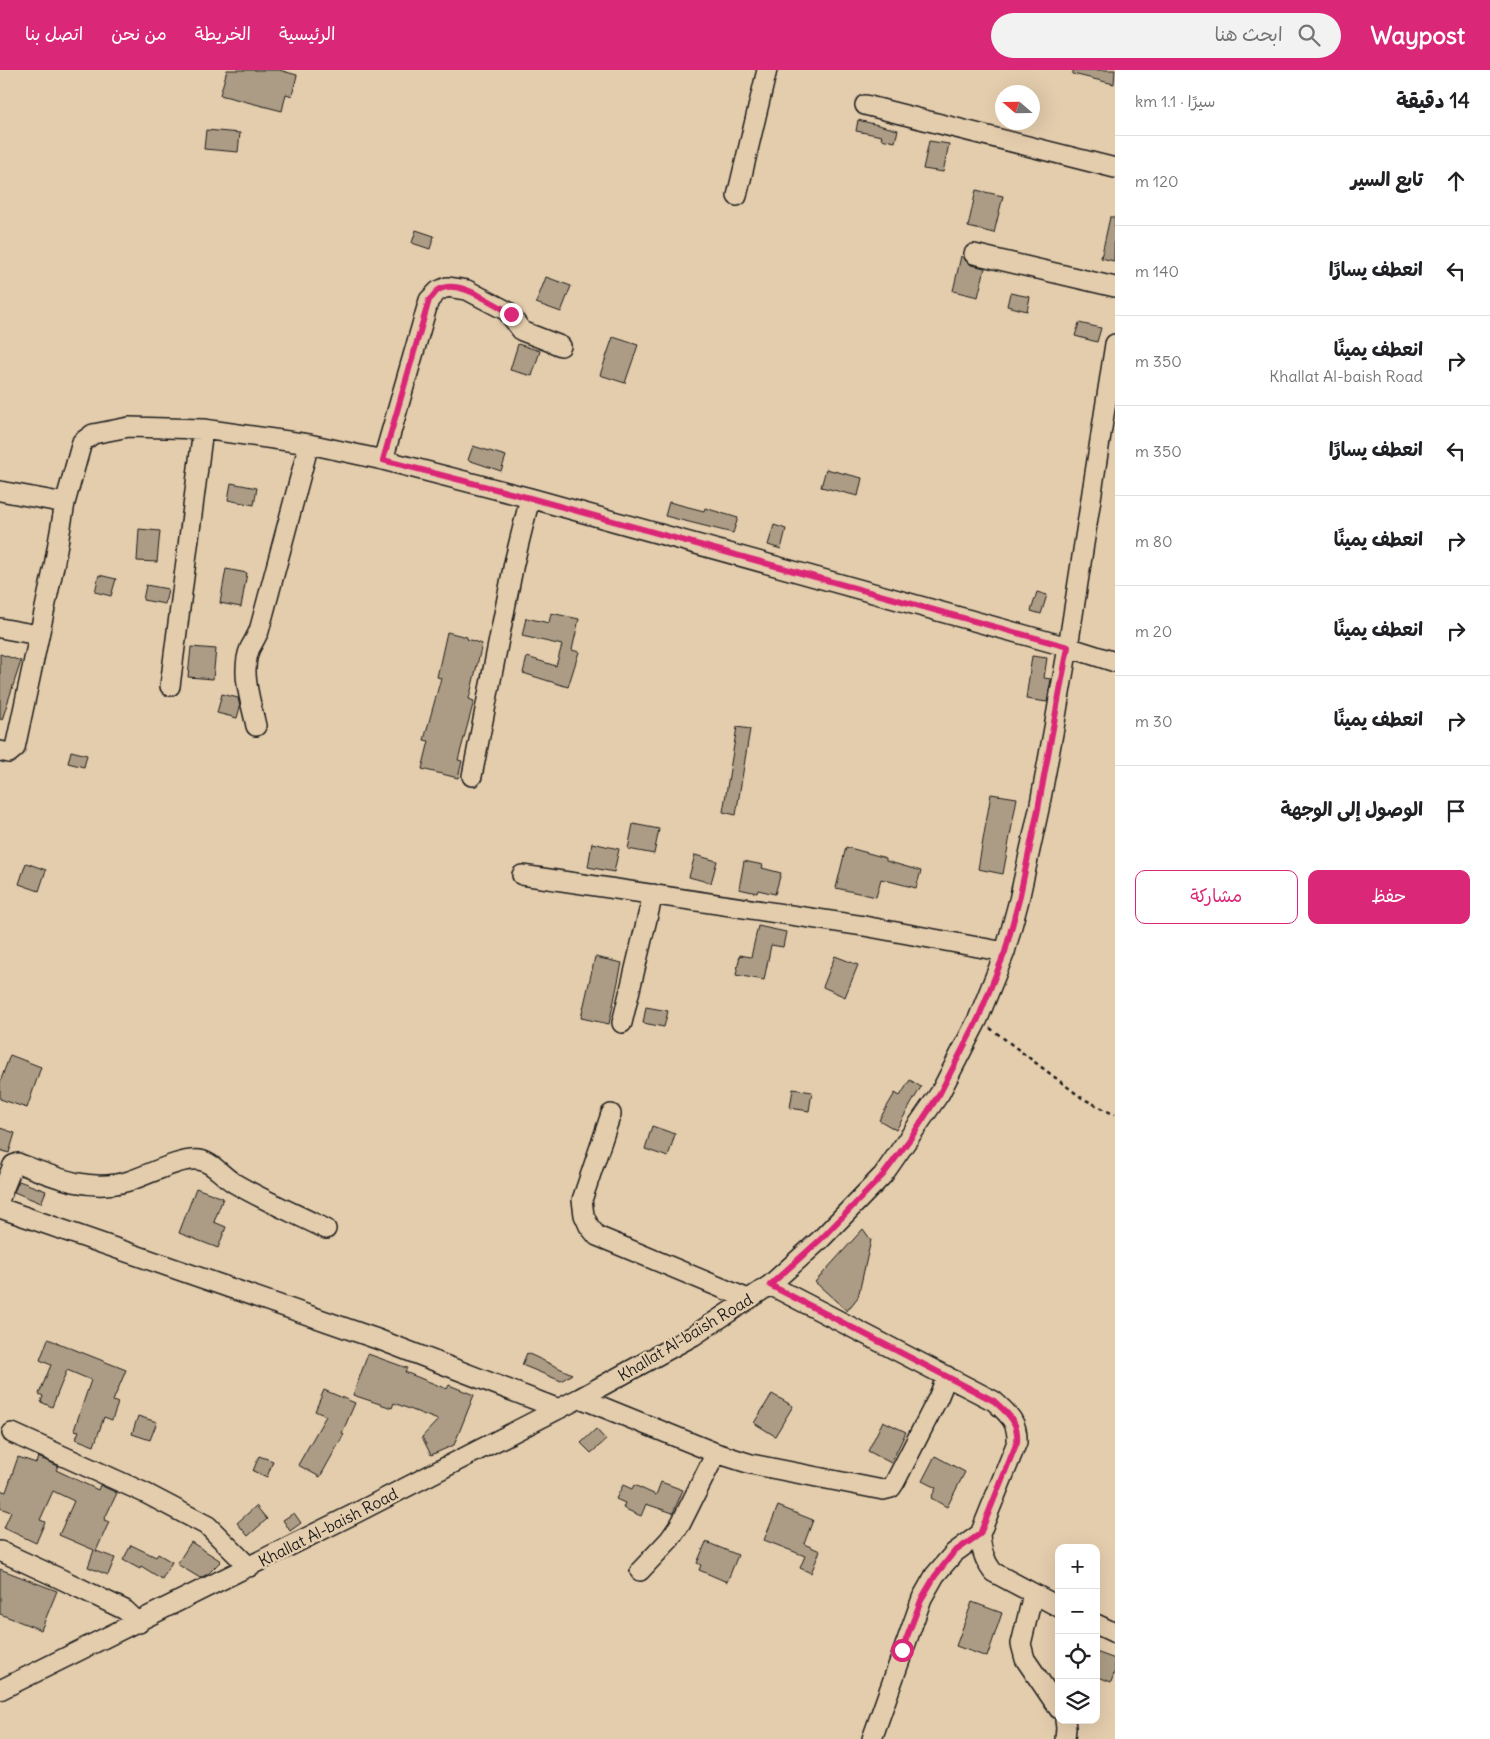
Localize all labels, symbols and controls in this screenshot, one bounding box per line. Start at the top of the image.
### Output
search box [991,13,1341,58]
text: Waypost [1371,20,1465,50]
icon: search [1295,21,1323,49]
text: اتصل بنا [25,22,83,45]
text: من نحن [111,22,167,45]
text: الخريطة [195,22,251,45]
text: الرئيسية [279,22,336,45]
text: ابحث هنا [1215,22,1283,46]
north arrow [995,85,1040,130]
text: 14 دقيقة [1396,87,1470,114]
text: سيرًا · 1.1 km [1135,91,1215,111]
text: تابع السير [1351,167,1423,191]
icon: ahead [1442,167,1470,195]
text: 120 m [1135,171,1179,191]
text: انعطف يسارًا [1329,257,1423,281]
icon: left [1442,257,1470,285]
text: 140 m [1135,261,1179,281]
route end [500,303,523,326]
text: انعطف يمينًا [1334,337,1423,361]
icon: right [1442,347,1470,375]
text: 350 m [1135,351,1182,371]
text: Khallat Al-baish Road [1269,366,1423,386]
text: انعطف يسارًا [1329,437,1423,461]
icon: left [1442,437,1470,465]
text: 350 m [1135,441,1182,461]
text: انعطف يمينًا [1334,527,1423,551]
icon: right [1442,527,1470,555]
text: 80 m [1135,531,1173,551]
text: انعطف يمينًا [1334,617,1423,641]
icon: right [1442,617,1470,645]
text: 20 m [1135,621,1172,641]
text: انعطف يمينًا [1334,707,1423,731]
icon: right [1442,707,1470,735]
text: 30 m [1135,711,1172,731]
text: الوصول إلى الوجهة [1280,797,1423,821]
icon: arrive [1442,797,1470,825]
button: مشاركة [1135,870,1298,924]
button: حفظ [1308,870,1470,924]
street label: Khallat Al-baish Road [614,1289,756,1385]
street label: Khallat Al-baish Road [255,1483,401,1571]
map controls [1055,1544,1100,1724]
button: + [1055,1544,1100,1589]
button: − [1055,1589,1100,1634]
button: locate [1055,1634,1100,1679]
route start [891,1639,914,1662]
button: layers [1055,1679,1100,1724]

